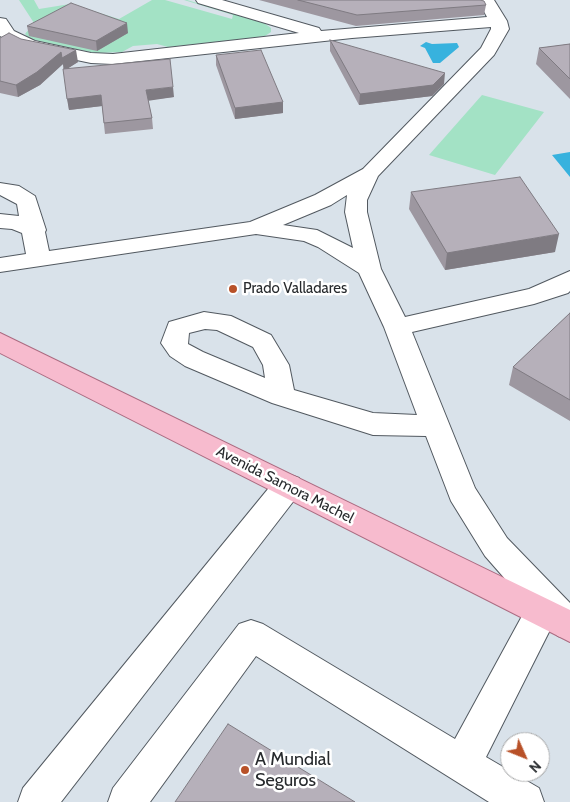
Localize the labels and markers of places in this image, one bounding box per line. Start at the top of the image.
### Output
place label: Prado Valladares [243,280,347,298]
marker: Prado Valladares [227,283,239,295]
place label: A Mundial Seguros [255,749,331,792]
marker: A Mundial Seguros [239,764,251,776]

